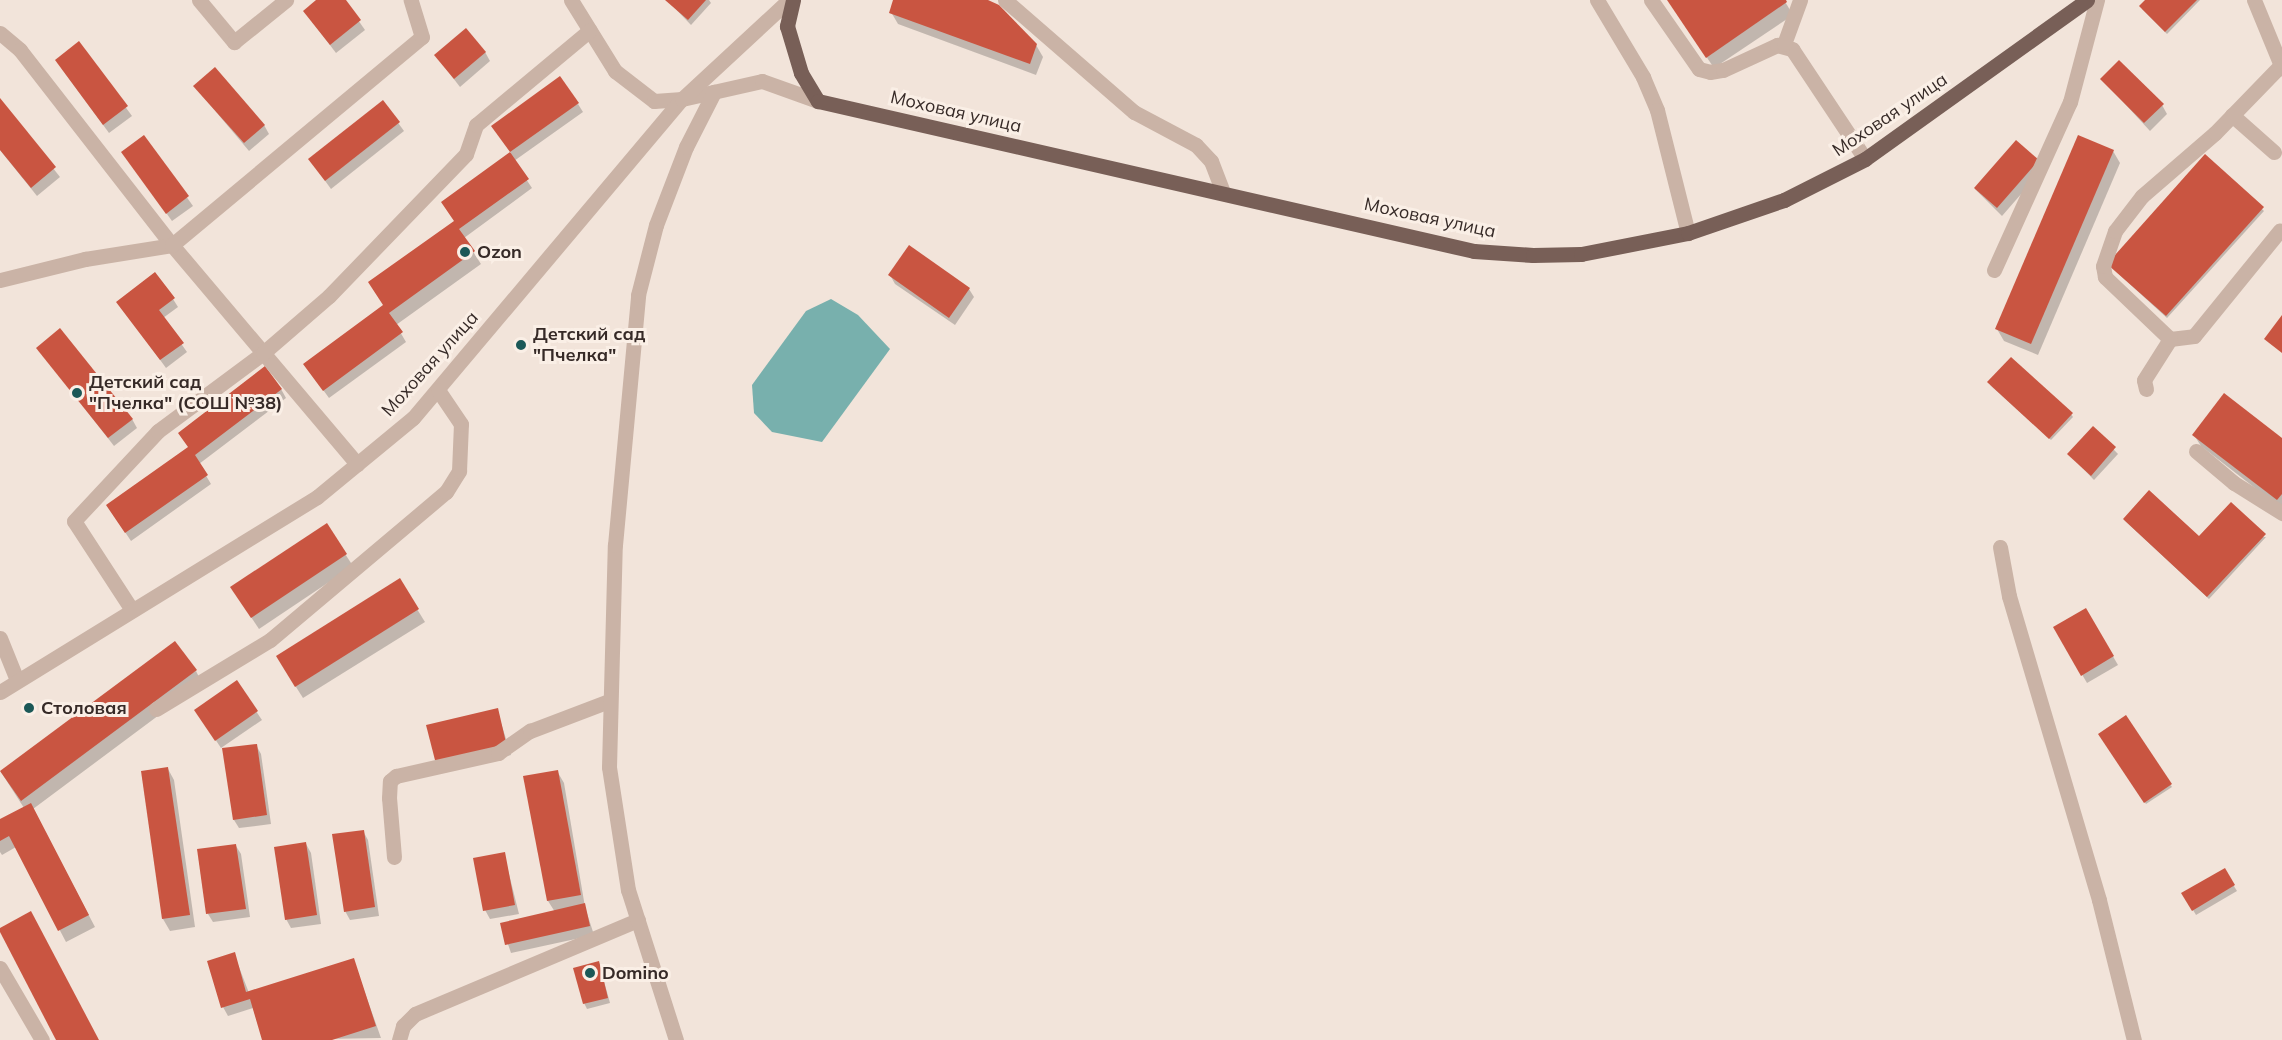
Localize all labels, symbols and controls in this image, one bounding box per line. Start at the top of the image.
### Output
street label: Моховая улица [1828,69,1952,161]
street label: Моховая улица [888,86,1024,138]
street label: Моховая улица [1362,194,1498,242]
place label: Ozon [477,241,522,263]
marker: Ozon [458,245,472,259]
street label: Моховая улица [377,307,483,421]
place label: Детский сад "Пчелка" [533,324,645,366]
marker: Детский сад "Пчелка" [514,338,528,352]
place label: Детский сад "Пчелка" (СОШ №38) [89,372,283,415]
marker: Детский сад "Пчелка" (СОШ №38) [70,386,84,400]
place label: Столовая [41,697,127,719]
marker: Столовая [22,701,36,715]
place label: Domino [602,962,669,984]
marker: Domino [583,966,597,980]

